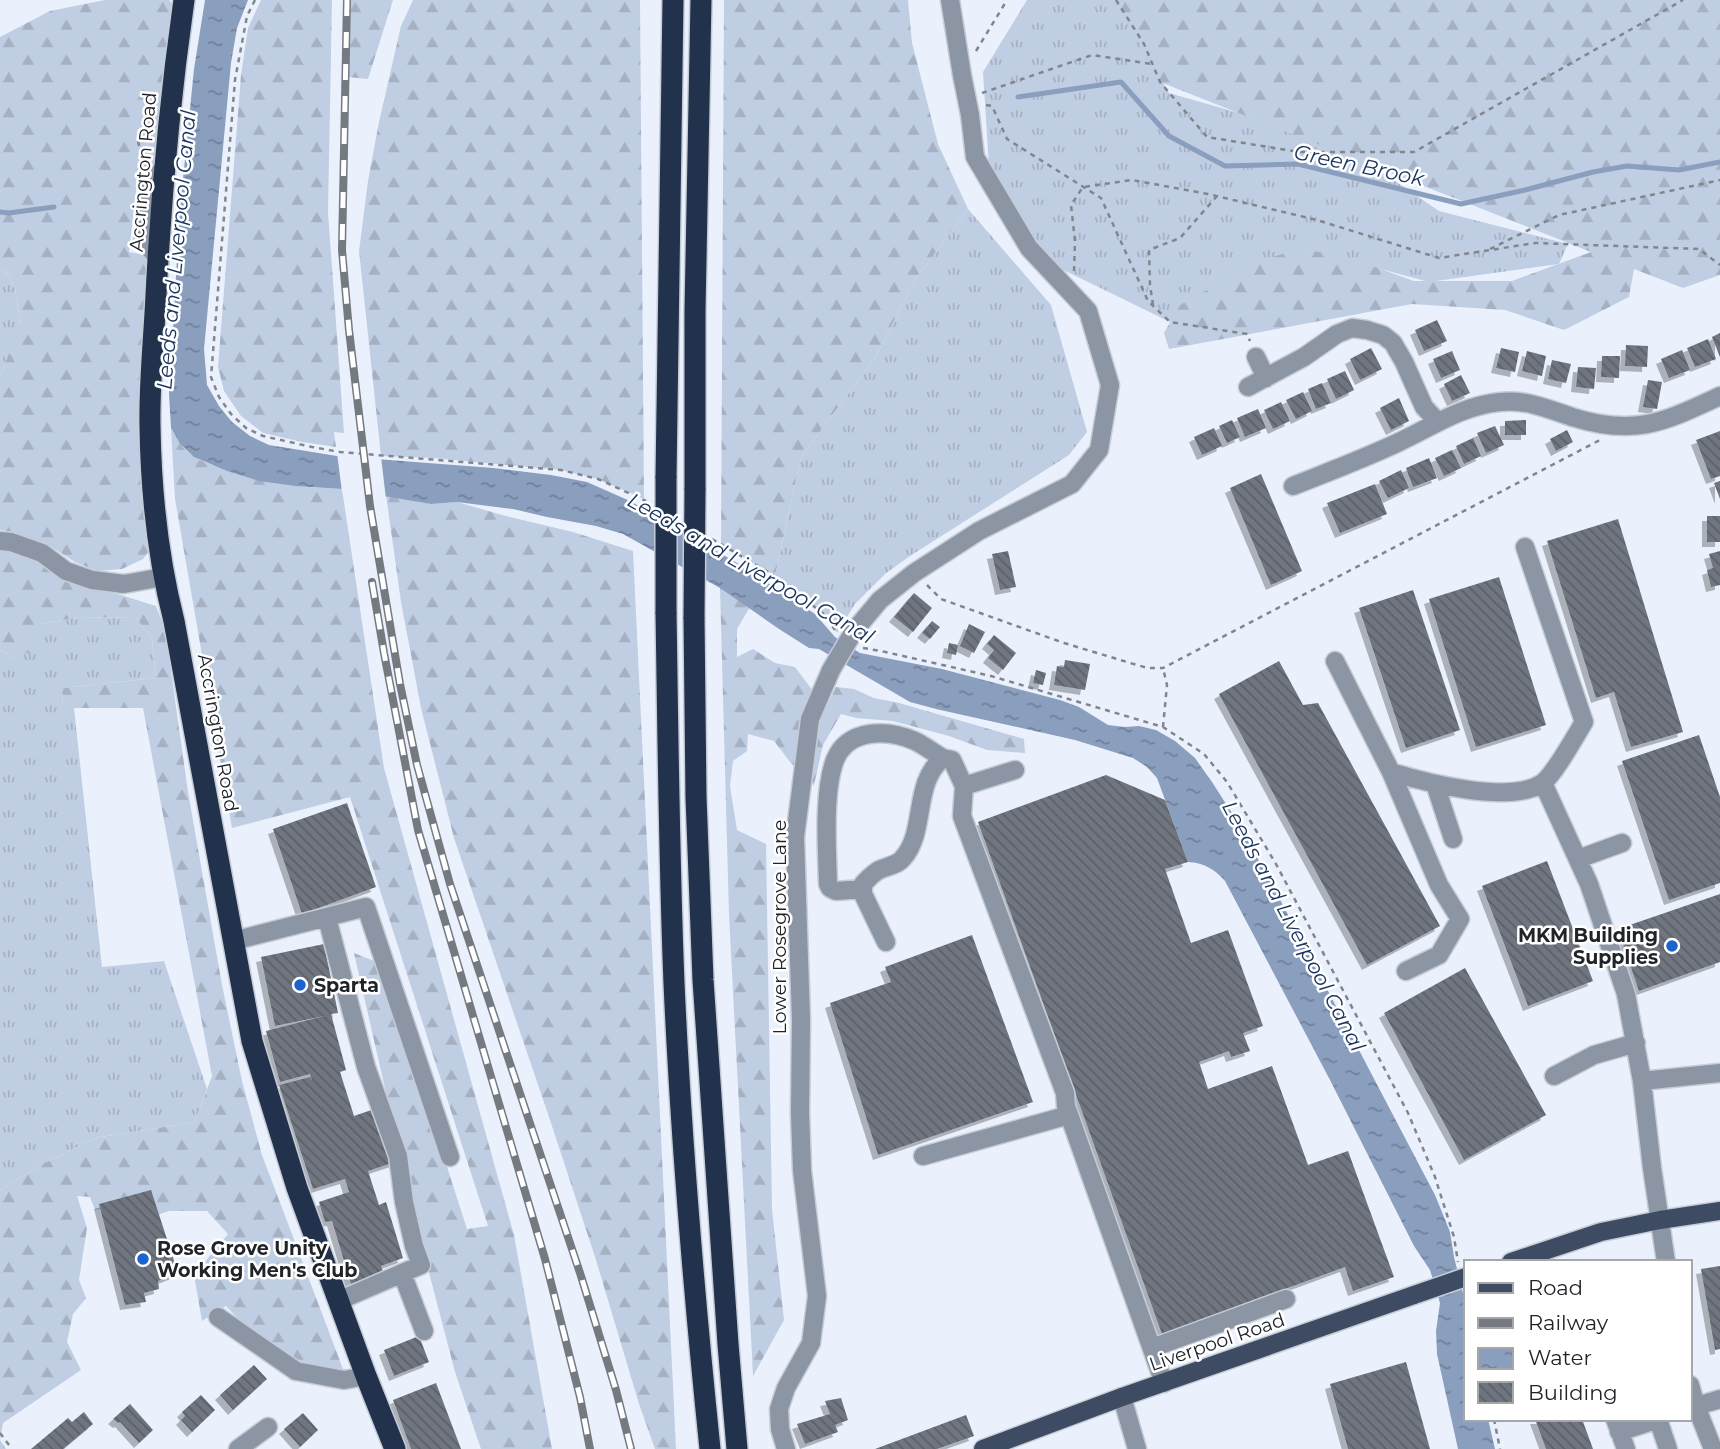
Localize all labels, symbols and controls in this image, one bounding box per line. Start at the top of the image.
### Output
street label: Accrington Road [125,91,161,253]
water label: Leeds and Liverpool Canal [151,109,201,391]
water label: Green Brook [1292,139,1428,191]
water label: Leeds and Liverpool Canal [623,487,879,649]
street label: Accrington Road [193,652,243,814]
water label: Leeds and Liverpool Canal [1217,796,1371,1056]
street label: Lower Rosegrove Lane [768,820,791,1034]
place label: MKM Building Supplies [1518,924,1658,969]
marker: MKM Building Supplies [1664,938,1680,954]
place label: Sparta [314,974,379,997]
marker: Sparta [292,977,308,993]
place label: Rose Grove Unity Working Men's Club [157,1237,357,1282]
marker: Rose Grove Unity Working Men's Club [135,1251,151,1267]
legend [1464,1260,1692,1421]
text: Road [1528,1275,1583,1300]
street label: Liverpool Road [1146,1308,1288,1376]
text: Railway [1528,1310,1609,1335]
text: Water [1528,1345,1592,1370]
text: Building [1528,1380,1618,1405]

